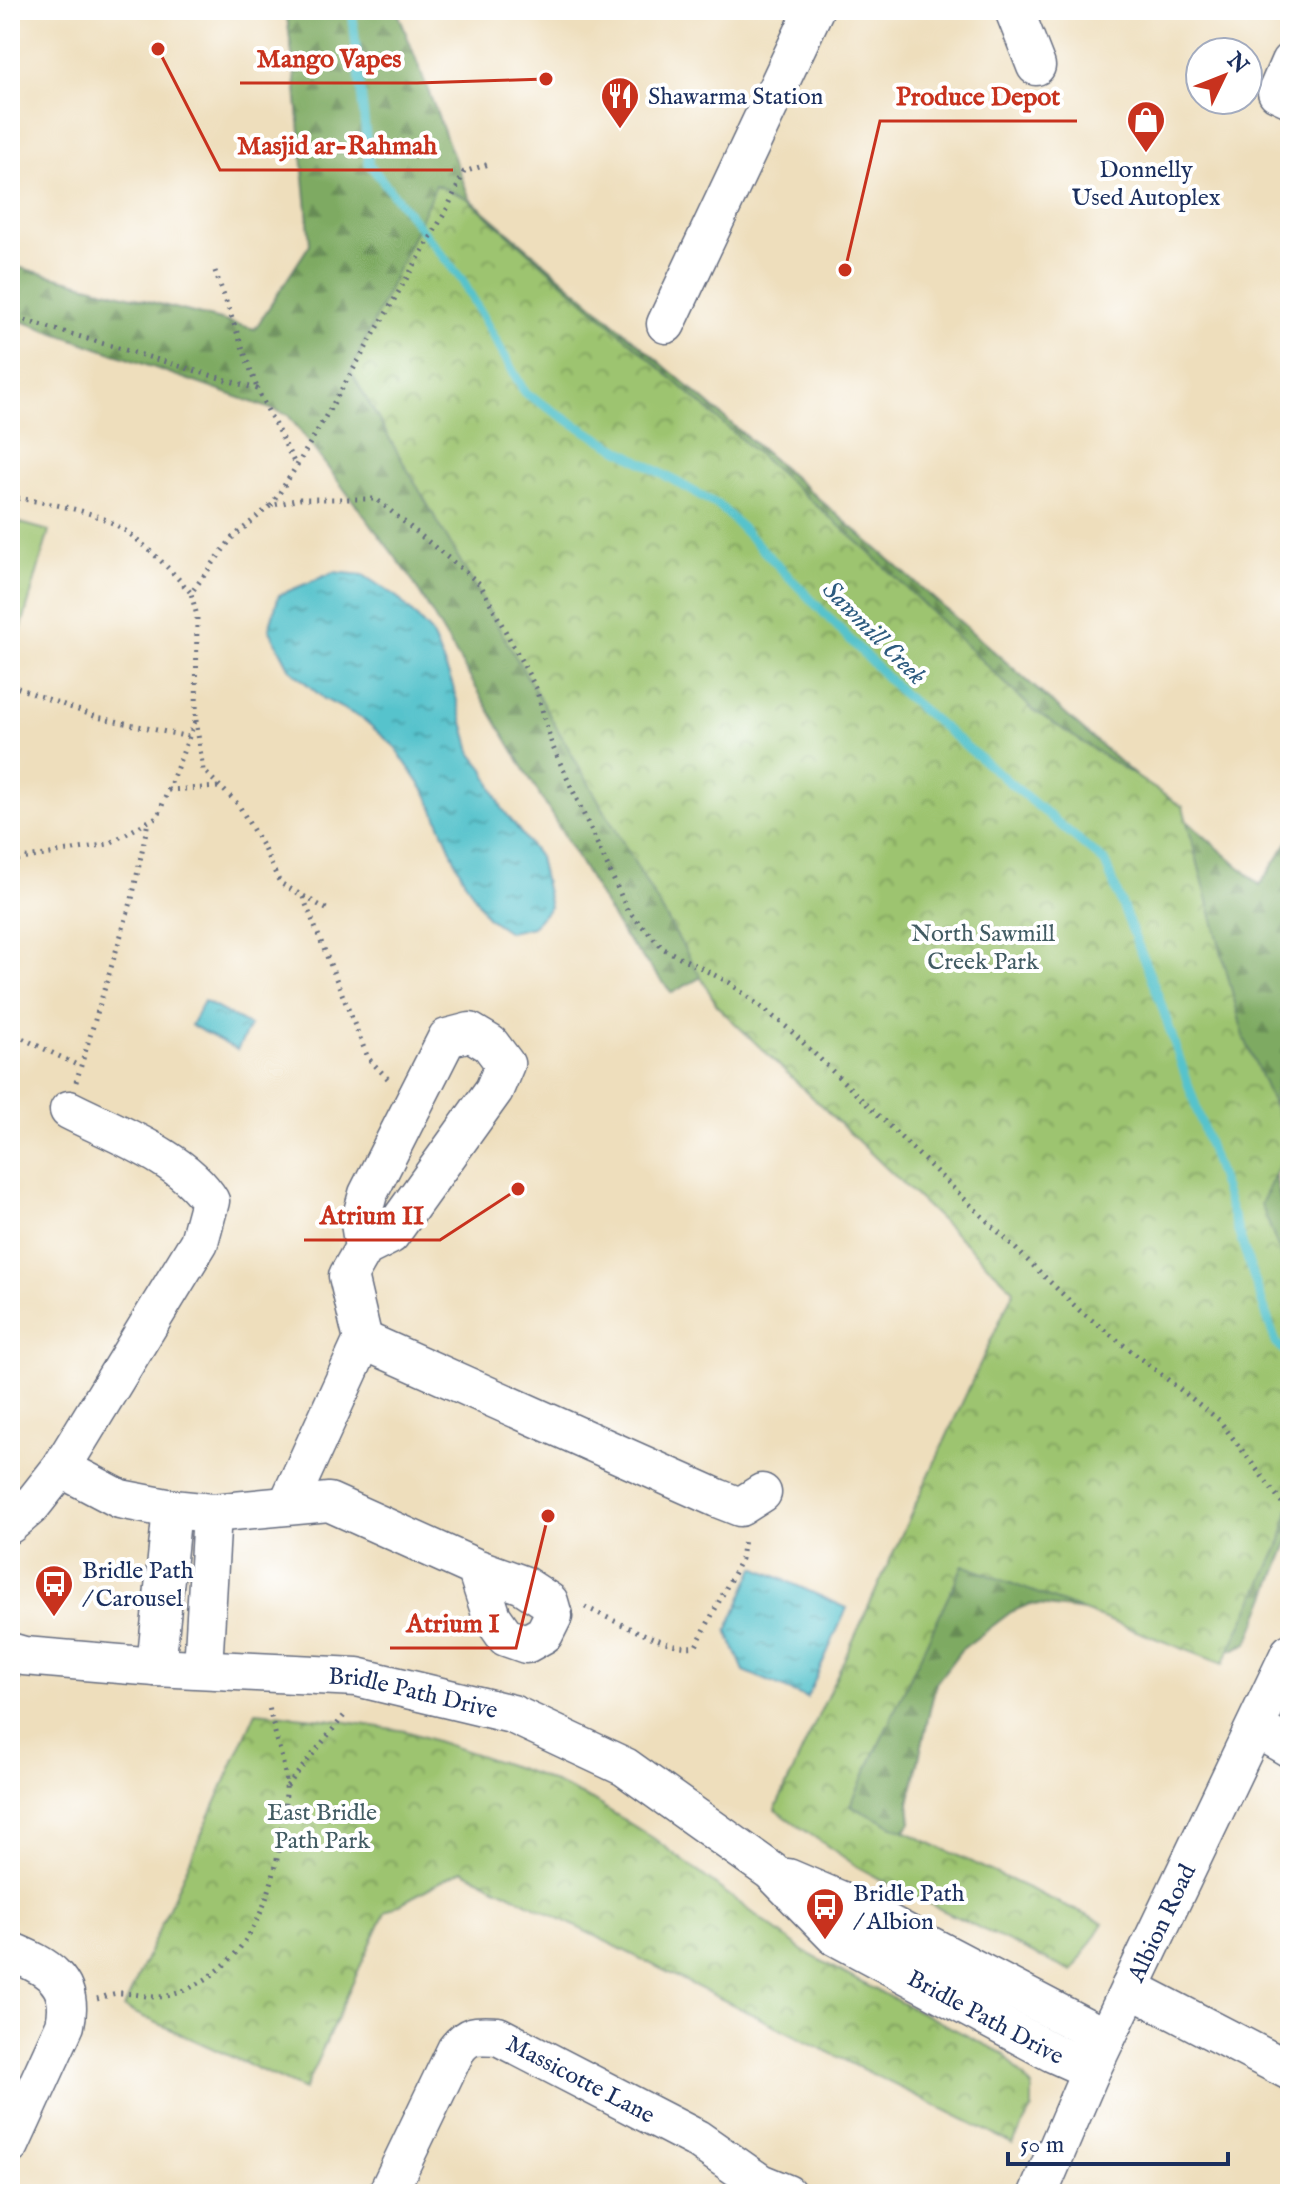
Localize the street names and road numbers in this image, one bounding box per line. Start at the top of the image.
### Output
street label: Bridle Path Drive [327,1662,500,1727]
street label: Albion Road [1121,1859,1204,1988]
street label: Bridle Path Drive [902,1964,1068,2073]
street label: Massicotte Lane [500,2029,660,2131]

